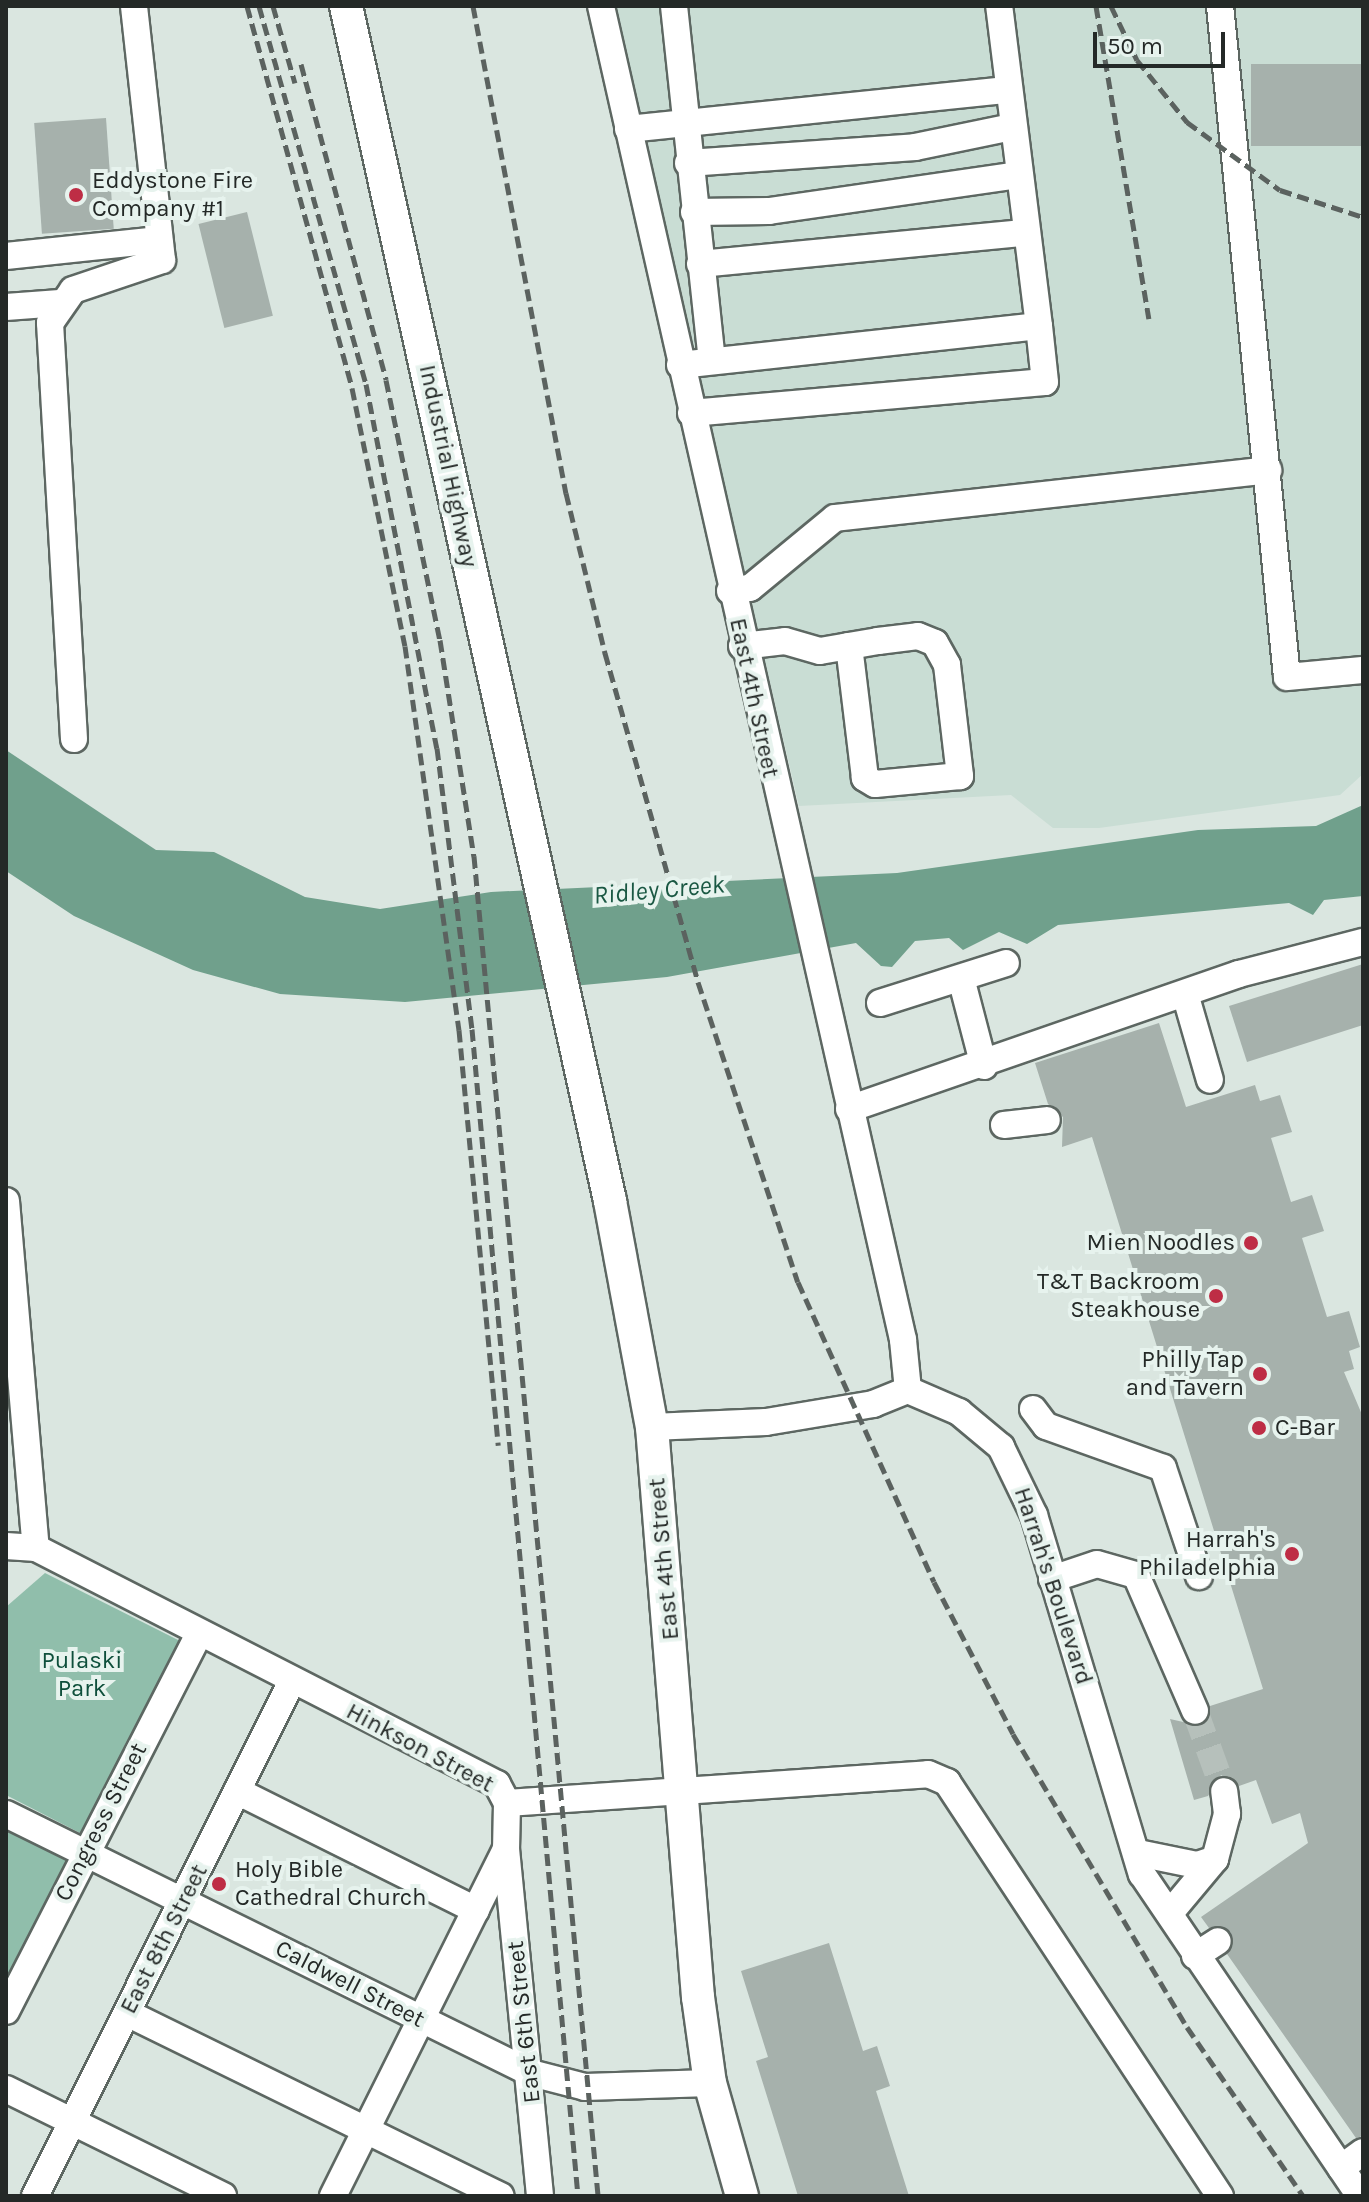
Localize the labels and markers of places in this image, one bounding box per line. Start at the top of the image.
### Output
place label: Eddystone Fire Company #1 [92,167,253,223]
marker: Eddystone Fire Company #1 [67,186,85,204]
place label: Mien Noodles [1086,1229,1235,1257]
marker: Mien Noodles [1242,1234,1260,1252]
place label: T&T Backroom Steakhouse [1037,1268,1200,1324]
marker: T&T Backroom Steakhouse [1207,1287,1225,1305]
place label: Philly Tap and Tavern [1126,1346,1244,1402]
marker: Philly Tap and Tavern [1251,1365,1269,1383]
place label: C-Bar [1275,1414,1335,1442]
marker: C-Bar [1250,1419,1268,1437]
place label: Harrah's Philadelphia [1139,1526,1276,1582]
marker: Harrah's Philadelphia [1283,1545,1301,1563]
place label: Holy Bible Cathedral Church [235,1856,427,1912]
marker: Holy Bible Cathedral Church [210,1875,228,1893]

